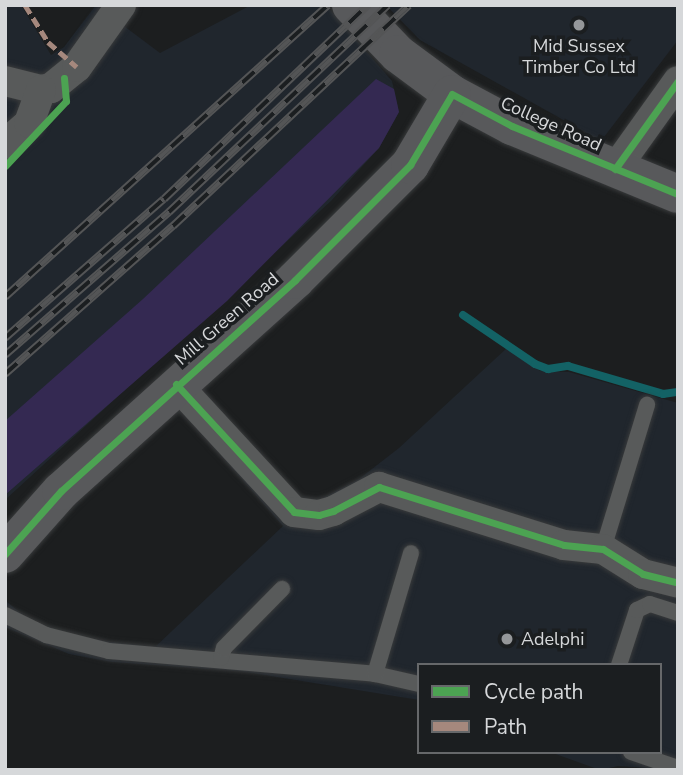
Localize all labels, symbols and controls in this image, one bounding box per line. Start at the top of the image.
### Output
marker: Mid Sussex Timber Co Ltd [571,17,587,33]
place label: Mid Sussex Timber Co Ltd [522,36,636,78]
street label: College Road [497,92,605,156]
street label: Mill Green Road [171,268,283,370]
place label: Adelphi [521,628,584,650]
marker: Adelphi [499,631,515,647]
legend [417,663,662,754]
text: Cycle path [484,678,583,706]
text: Path [484,713,527,741]

